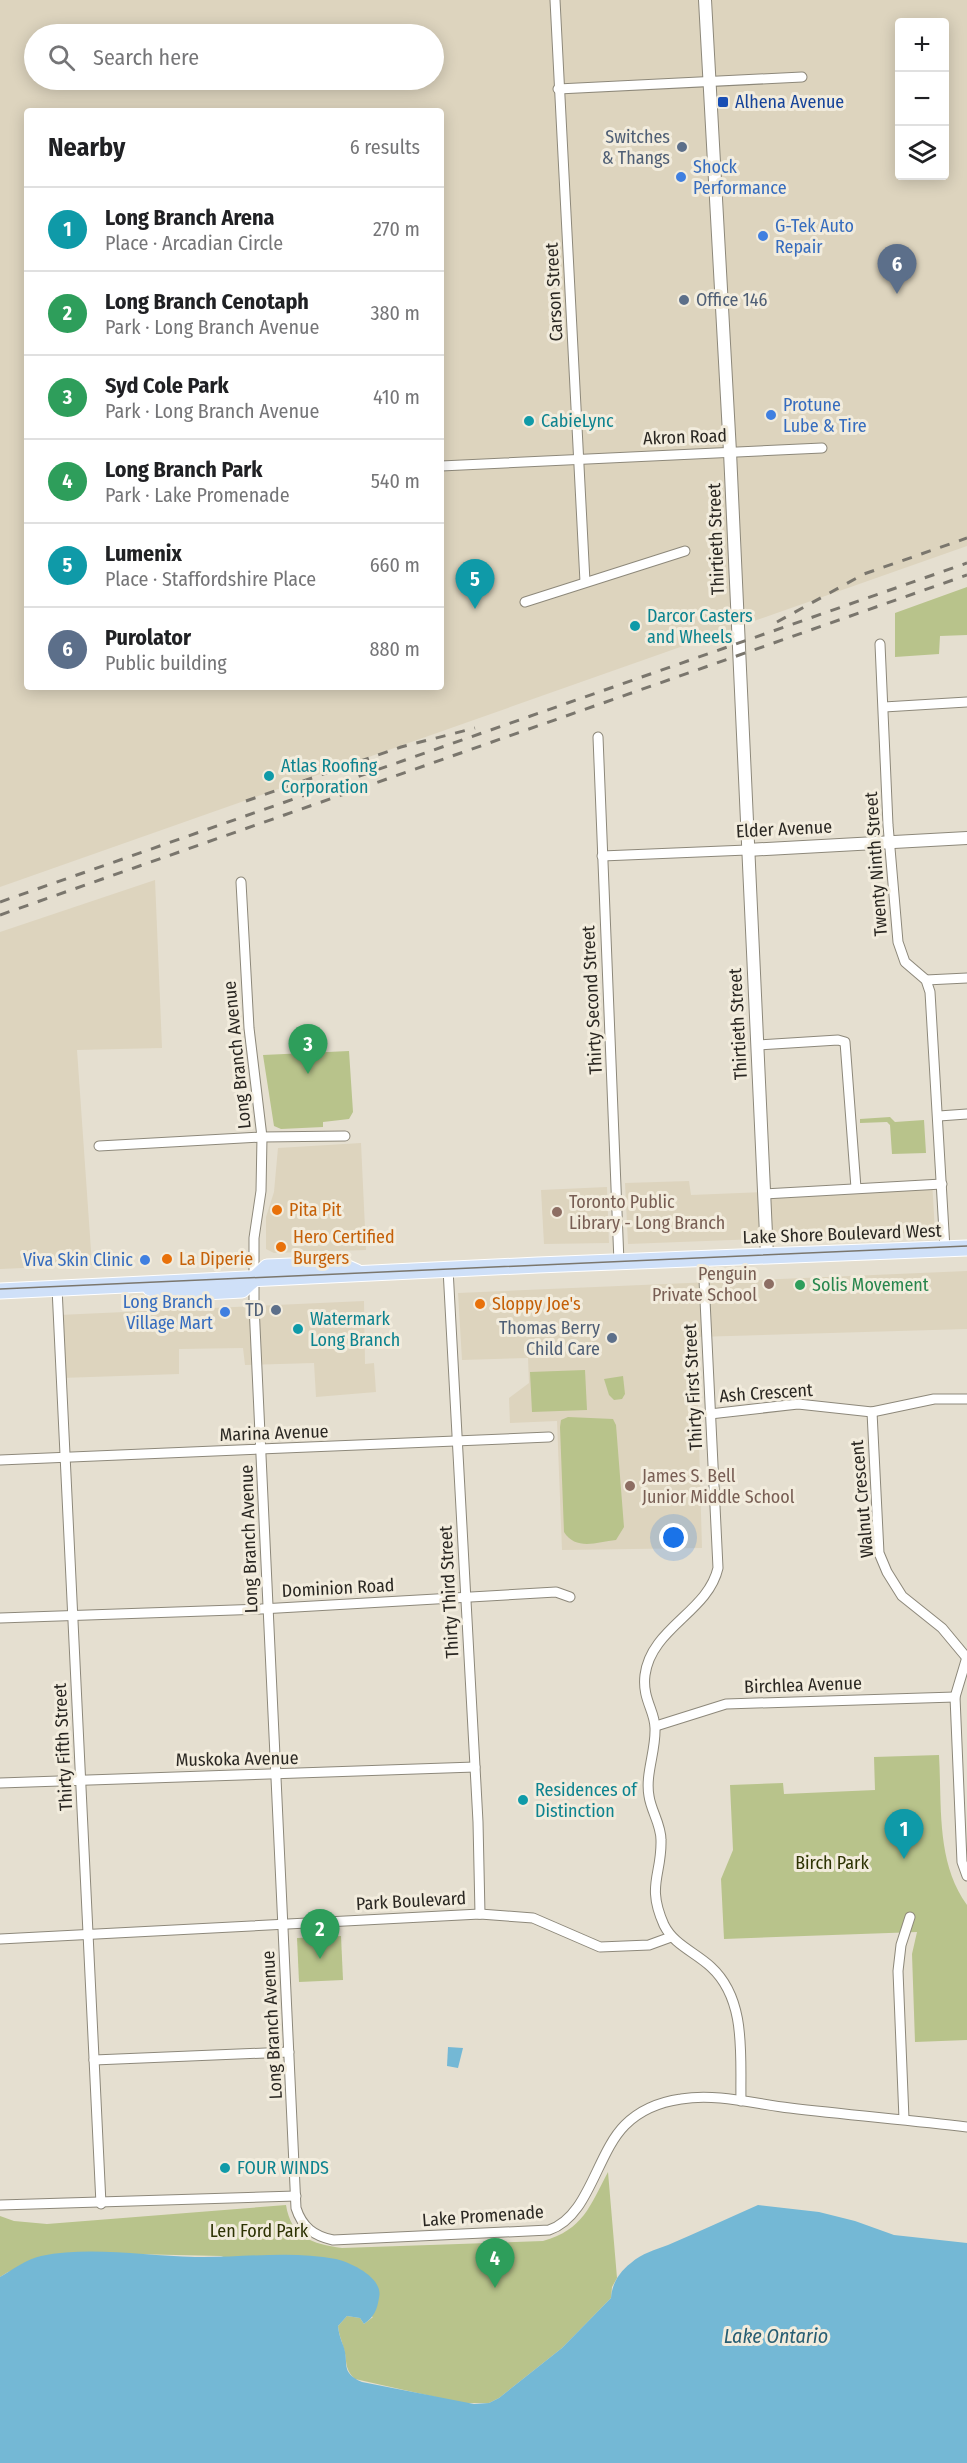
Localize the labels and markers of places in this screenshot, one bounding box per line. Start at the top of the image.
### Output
place label: Alhena Avenue [735,91,844,113]
marker: Alhena Avenue [716,95,730,109]
place label: Switches & Thangs [602,126,670,169]
marker: Switches & Thangs [675,140,689,154]
place label: Shock Performance [693,156,787,199]
marker: Shock Performance [674,170,688,184]
place label: G-Tek Auto Repair [775,215,854,258]
marker: G-Tek Auto Repair [756,229,770,243]
pin: 6 [878,244,916,294]
place label: Office 146 [696,289,767,311]
marker: Office 146 [677,293,691,307]
place label: Protune Lube & Tire [783,394,867,437]
marker: Protune Lube & Tire [764,408,778,422]
place label: CabieLync [541,410,614,432]
marker: CabieLync [522,414,536,428]
pin: 5 [456,560,494,609]
place label: Darcor Casters and Wheels [647,605,753,648]
marker: Darcor Casters and Wheels [628,619,642,633]
place label: Atlas Roofing Corporation [281,755,378,798]
marker: Atlas Roofing Corporation [262,769,276,783]
pin: 3 [288,1024,328,1074]
place label: Toronto Public Library - Long Branch [569,1191,725,1234]
place label: Pita Pit [289,1199,342,1221]
marker: Pita Pit [270,1203,284,1217]
marker: Toronto Public Library - Long Branch [550,1205,564,1219]
place label: Hero Certified Burgers [293,1226,395,1269]
marker: Hero Certified Burgers [274,1240,288,1254]
place label: La Diperie [179,1248,253,1270]
place label: Viva Skin Clinic [23,1249,133,1271]
marker: La Diperie [160,1252,174,1266]
marker: Viva Skin Clinic [138,1253,152,1267]
place label: Penguin Private School [652,1263,757,1306]
place label: Solis Movement [812,1274,929,1296]
marker: Penguin Private School [762,1277,776,1291]
marker: Solis Movement [793,1278,807,1292]
place label: Long Branch Village Mart [123,1291,213,1334]
place label: Sloppy Joe's [492,1293,581,1315]
marker: Sloppy Joe's [473,1297,487,1311]
place label: TD [245,1299,264,1321]
marker: TD [269,1303,283,1317]
marker: Long Branch Village Mart [218,1305,232,1319]
place label: Watermark Long Branch [310,1308,400,1351]
place label: Thomas Berry Child Care [499,1317,600,1360]
marker: Watermark Long Branch [291,1322,305,1336]
marker: Thomas Berry Child Care [605,1331,619,1345]
place label: James S. Bell Junior Middle School [642,1465,795,1508]
marker: James S. Bell Junior Middle School [623,1479,637,1493]
place label: Residences of Distinction [535,1779,638,1822]
marker: Residences of Distinction [516,1793,530,1807]
pin: 1 [884,1810,924,1859]
pin: 2 [300,1910,340,1959]
place label: FOUR WINDS [237,2157,329,2179]
marker: FOUR WINDS [218,2161,232,2175]
pin: 4 [476,2238,514,2288]

